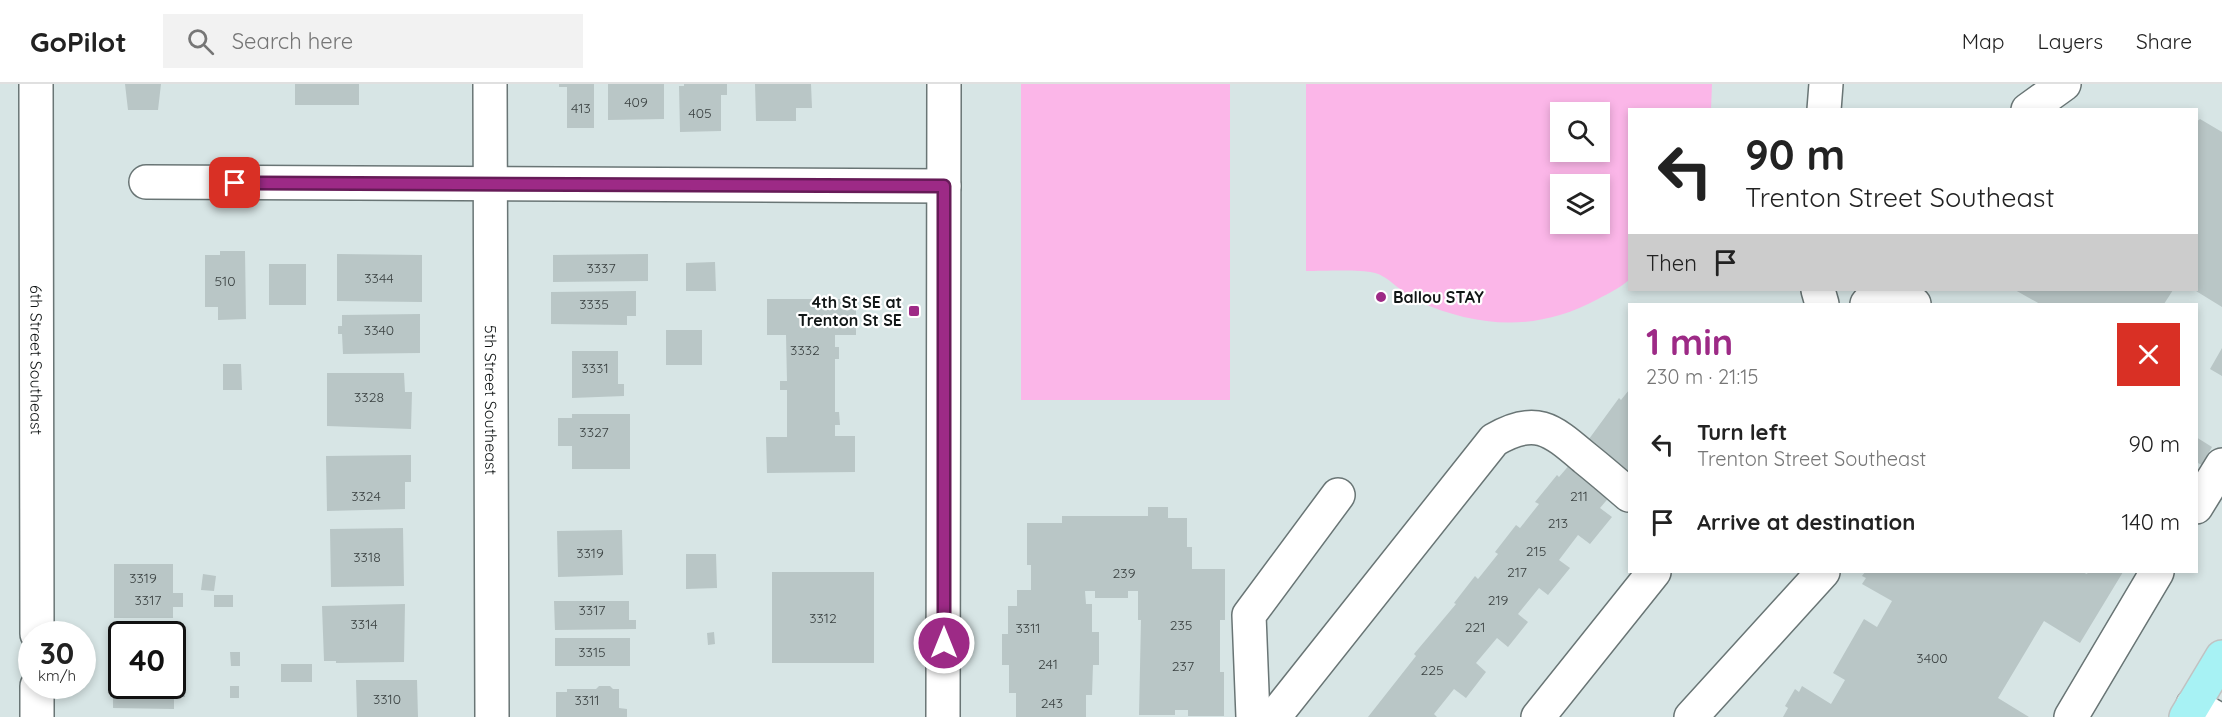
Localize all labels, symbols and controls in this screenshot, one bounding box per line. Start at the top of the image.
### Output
search box [163,14,583,68]
text: GoPilot [30,24,127,59]
icon: search [184,25,217,58]
text: Search here [232,27,353,55]
text: Map [1962,28,2005,54]
text: Layers [2038,28,2103,54]
text: Share [2136,28,2192,54]
house number: 409 [624,93,648,111]
house number: 413 [571,99,591,117]
map controls [1550,102,1610,234]
button: search [1550,102,1610,162]
house number: 405 [688,104,712,122]
text: 90 m [1745,128,1845,181]
icon: left [1646,132,1724,210]
pin [209,157,260,208]
icon: arrive [218,166,251,199]
button: layers [1550,174,1610,234]
text: Trenton Street Southeast [1745,180,2055,214]
icon: arrive [1709,246,1742,279]
text: Then [1646,249,1697,277]
house number: 3337 [586,259,616,277]
house number: 3344 [364,269,394,287]
house number: 510 [214,272,236,290]
street label: 6th Street Southeast [26,285,47,435]
place label: Ballou STAY [1393,287,1484,307]
marker: Ballou STAY [1374,290,1388,304]
place label: 4th St SE at Trenton St SE [798,292,902,330]
house number: 3335 [579,295,609,313]
marker: 4th St SE at Trenton St SE [907,304,921,318]
text: 1 min [1646,319,1733,364]
house number: 3340 [364,321,394,339]
button: close [2117,323,2180,386]
street label: 5th Street Southeast [481,325,501,475]
house number: 3332 [790,341,820,359]
house number: 3331 [581,359,609,377]
text: 230 m · 21:15 [1646,364,1759,389]
house number: 3328 [354,388,384,406]
text: Turn left [1697,418,1787,446]
house number: 3327 [579,423,609,441]
icon: left [1646,428,1679,461]
text: 90 m [2129,430,2180,458]
text: Trenton Street Southeast [1697,446,1926,471]
house number: 3324 [351,487,381,505]
house number: 211 [1570,487,1588,505]
icon: arrive [1646,506,1679,539]
text: Arrive at destination [1697,508,1915,536]
text: 140 m [2121,508,2180,536]
house number: 213 [1548,514,1568,532]
house number: 215 [1526,542,1546,560]
house number: 3319 [576,544,604,562]
house number: 3318 [353,548,381,566]
house number: 217 [1507,563,1527,581]
house number: 239 [1113,564,1136,582]
house number: 3319 [129,569,157,587]
house number: 3317 [134,591,162,609]
house number: 219 [1488,591,1509,609]
house number: 3317 [578,601,606,619]
house number: 3312 [809,609,837,627]
position arrow [912,611,976,675]
house number: 3314 [350,615,378,633]
house number: 235 [1170,616,1192,634]
house number: 221 [1465,618,1485,636]
house number: 3311 [1015,619,1041,637]
speed limit sign: 40 [108,621,186,699]
text: 30 [40,634,74,672]
house number: 3315 [578,643,606,661]
house number: 3400 [1916,649,1948,667]
house number: 241 [1038,655,1058,673]
house number: 237 [1172,657,1194,675]
house number: 225 [1420,661,1444,679]
text: km/h [38,666,76,685]
house number: 3310 [373,690,401,708]
house number: 3311 [574,691,600,709]
house number: 243 [1041,694,1063,712]

